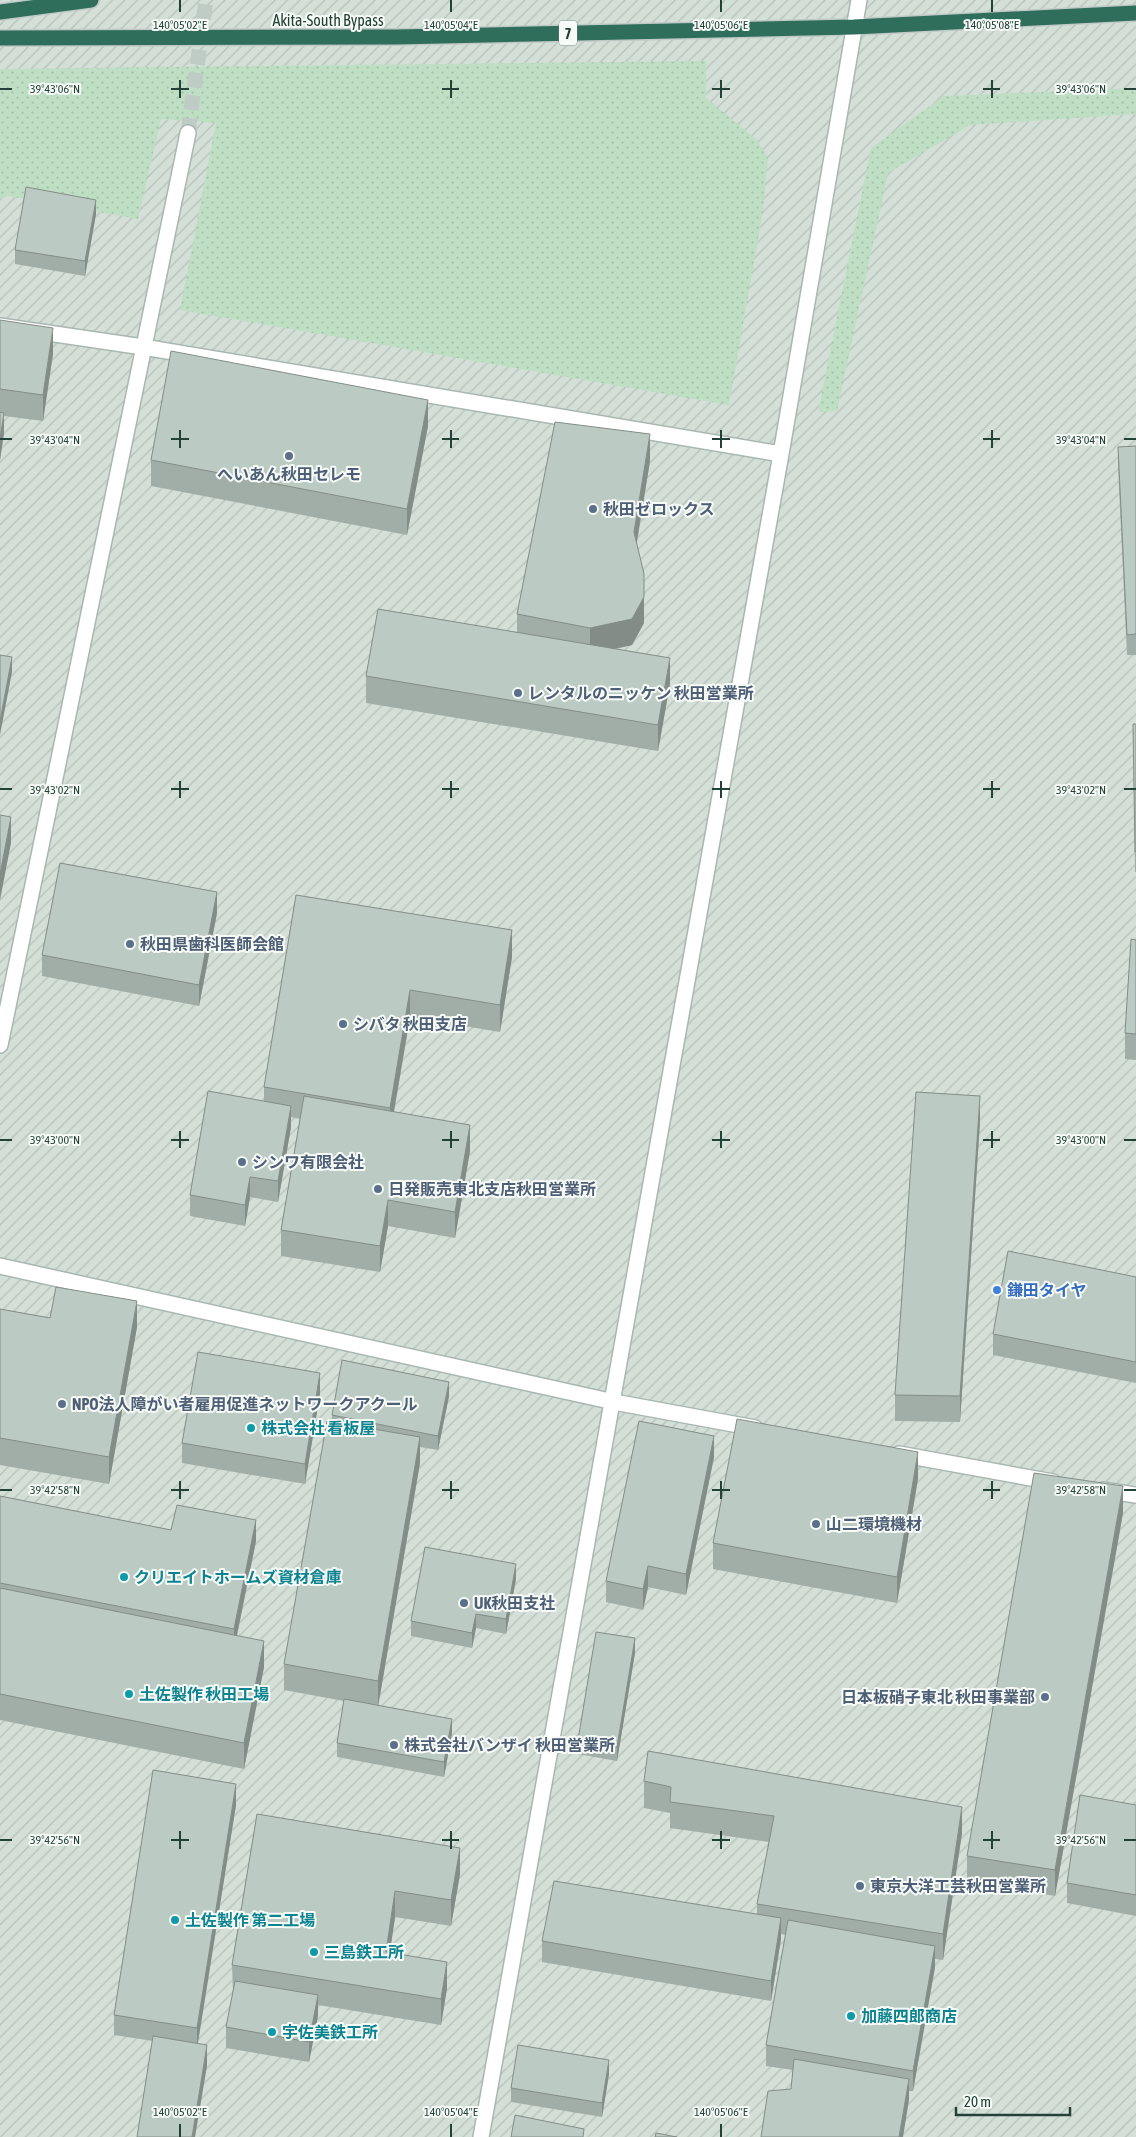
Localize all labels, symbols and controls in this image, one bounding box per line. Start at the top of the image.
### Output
street label: Akita-South Bypass [272,11,384,30]
text: 140°05'02"E [153,18,207,32]
text: 140°05'04"E [424,18,478,32]
text: 140°05'06"E [694,18,748,32]
text: 140°05'08"E [965,18,1019,32]
road number: 7 [559,20,577,46]
text: 39°43'06"N [30,82,80,96]
text: 39°43'06"N [1056,82,1106,96]
text: 39°43'04"N [30,433,80,447]
text: 39°43'04"N [1056,433,1106,447]
marker: へいあん秋田セレモ [283,450,295,462]
place label: へいあん秋田セレモ [217,465,361,483]
place label: 秋田ゼロックス [603,500,715,518]
marker: 秋田ゼロックス [587,503,599,515]
place label: レンタルのニッケン 秋田営業所 [528,684,754,702]
marker: レンタルのニッケン 秋田営業所 [512,687,524,699]
text: 39°43'02"N [30,783,80,797]
text: 39°43'02"N [1056,783,1106,797]
place label: 秋田県歯科医師会館 [140,935,284,953]
marker: 秋田県歯科医師会館 [124,938,136,950]
place label: シバタ 秋田支店 [353,1015,467,1033]
marker: シバタ 秋田支店 [337,1018,349,1030]
text: 39°43'00"N [30,1133,80,1147]
text: 39°43'00"N [1056,1133,1106,1147]
place label: シンワ有限会社 [252,1153,364,1171]
marker: シンワ有限会社 [236,1156,248,1168]
place label: 日発販売東北支店秋田営業所 [388,1180,596,1198]
marker: 日発販売東北支店秋田営業所 [372,1183,384,1195]
place label: 鎌田タイヤ [1007,1281,1087,1299]
marker: 鎌田タイヤ [991,1284,1003,1296]
place label: NPO法人障がい者雇用促進ネットワークアクール [72,1395,418,1413]
marker: NPO法人障がい者雇用促進ネットワークアクール [56,1398,68,1410]
place label: 株式会社 看板屋 [261,1419,375,1437]
marker: 株式会社 看板屋 [245,1422,257,1434]
text: 39°42'58"N [30,1483,80,1497]
text: 39°42'58"N [1056,1483,1106,1497]
place label: 山二環境機材 [826,1515,922,1533]
marker: 山二環境機材 [810,1518,822,1530]
place label: クリエイトホームズ資材倉庫 [134,1568,342,1586]
marker: クリエイトホームズ資材倉庫 [118,1571,130,1583]
place label: UK秋田支社 [474,1594,555,1612]
marker: UK秋田支社 [458,1597,470,1609]
place label: 土佐製作 秋田工場 [139,1685,269,1703]
marker: 土佐製作 秋田工場 [123,1688,135,1700]
place label: 日本板硝子東北 秋田事業部 [841,1688,1035,1706]
marker: 日本板硝子東北 秋田事業部 [1039,1691,1051,1703]
place label: 株式会社バンザイ 秋田営業所 [404,1736,615,1754]
marker: 株式会社バンザイ 秋田営業所 [388,1739,400,1751]
text: 39°42'56"N [30,1833,80,1847]
text: 39°42'56"N [1056,1833,1106,1847]
place label: 東京大洋工芸秋田営業所 [870,1877,1046,1895]
marker: 東京大洋工芸秋田営業所 [854,1880,866,1892]
place label: 土佐製作 第二工場 [185,1911,315,1929]
marker: 土佐製作 第二工場 [169,1914,181,1926]
place label: 三島鉄工所 [324,1943,404,1961]
marker: 三島鉄工所 [308,1946,320,1958]
place label: 加藤四郎商店 [861,2007,957,2025]
marker: 加藤四郎商店 [845,2010,857,2022]
place label: 宇佐美鉄工所 [282,2023,378,2041]
marker: 宇佐美鉄工所 [266,2026,278,2038]
scale bar [956,2084,1070,2116]
text: 20 m [964,2093,991,2110]
text: 140°05'02"E [153,2105,207,2119]
text: 140°05'04"E [424,2105,478,2119]
text: 140°05'06"E [694,2105,748,2119]

